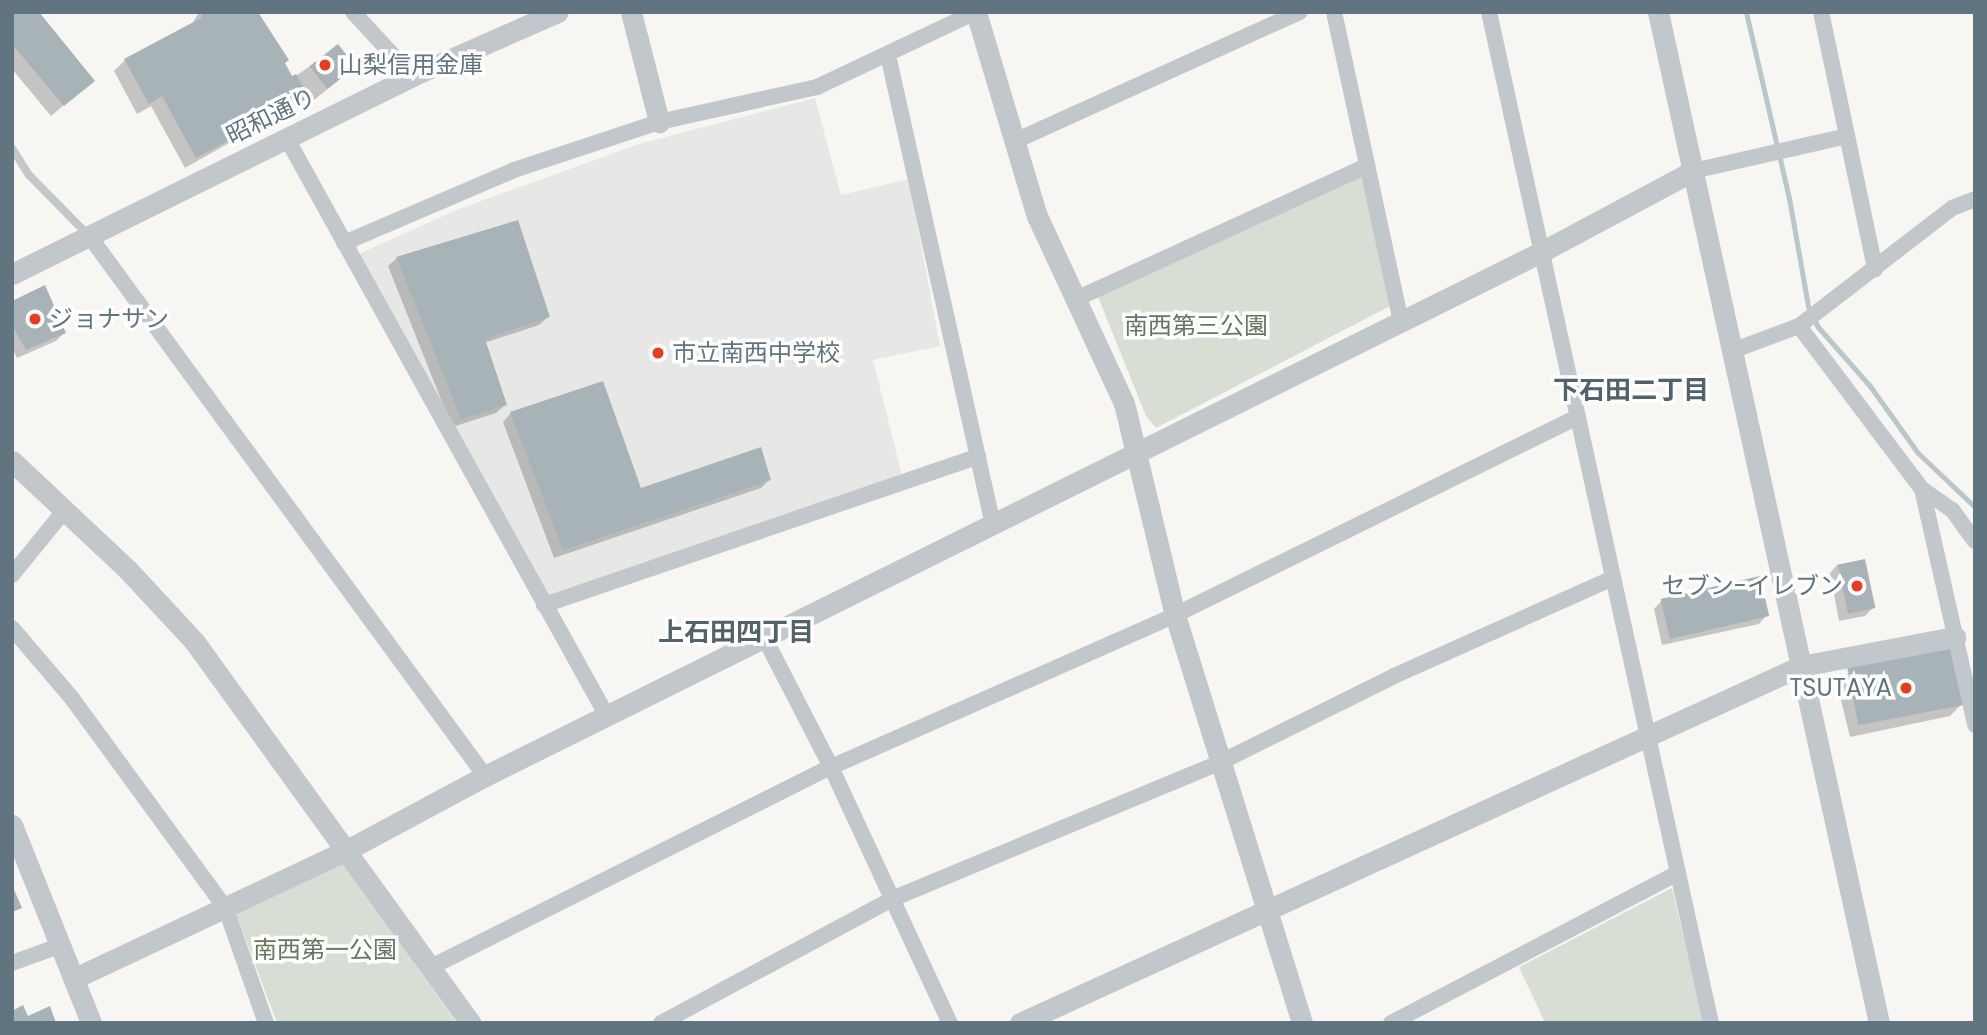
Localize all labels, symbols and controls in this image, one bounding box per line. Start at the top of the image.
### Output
place label: 山梨信用金庫 [339,51,483,79]
marker: 山梨信用金庫 [317,57,333,73]
street label: 昭和通り [222,82,320,150]
place label: ジョナサン [49,305,169,333]
marker: ジョナサン [27,311,43,327]
park label: 南西第三公園 [1124,312,1268,340]
place label: 市立南西中学校 [672,339,840,367]
marker: 市立南西中学校 [650,345,666,361]
district label: 下石田二丁目 [1553,375,1709,407]
place label: セブン-イレブン [1662,572,1843,600]
marker: セブン-イレブン [1849,578,1865,594]
district label: 上石田四丁目 [658,617,814,649]
place label: TSUTAYA [1789,674,1892,702]
marker: TSUTAYA [1898,680,1914,696]
park label: 南西第一公園 [253,936,397,964]

